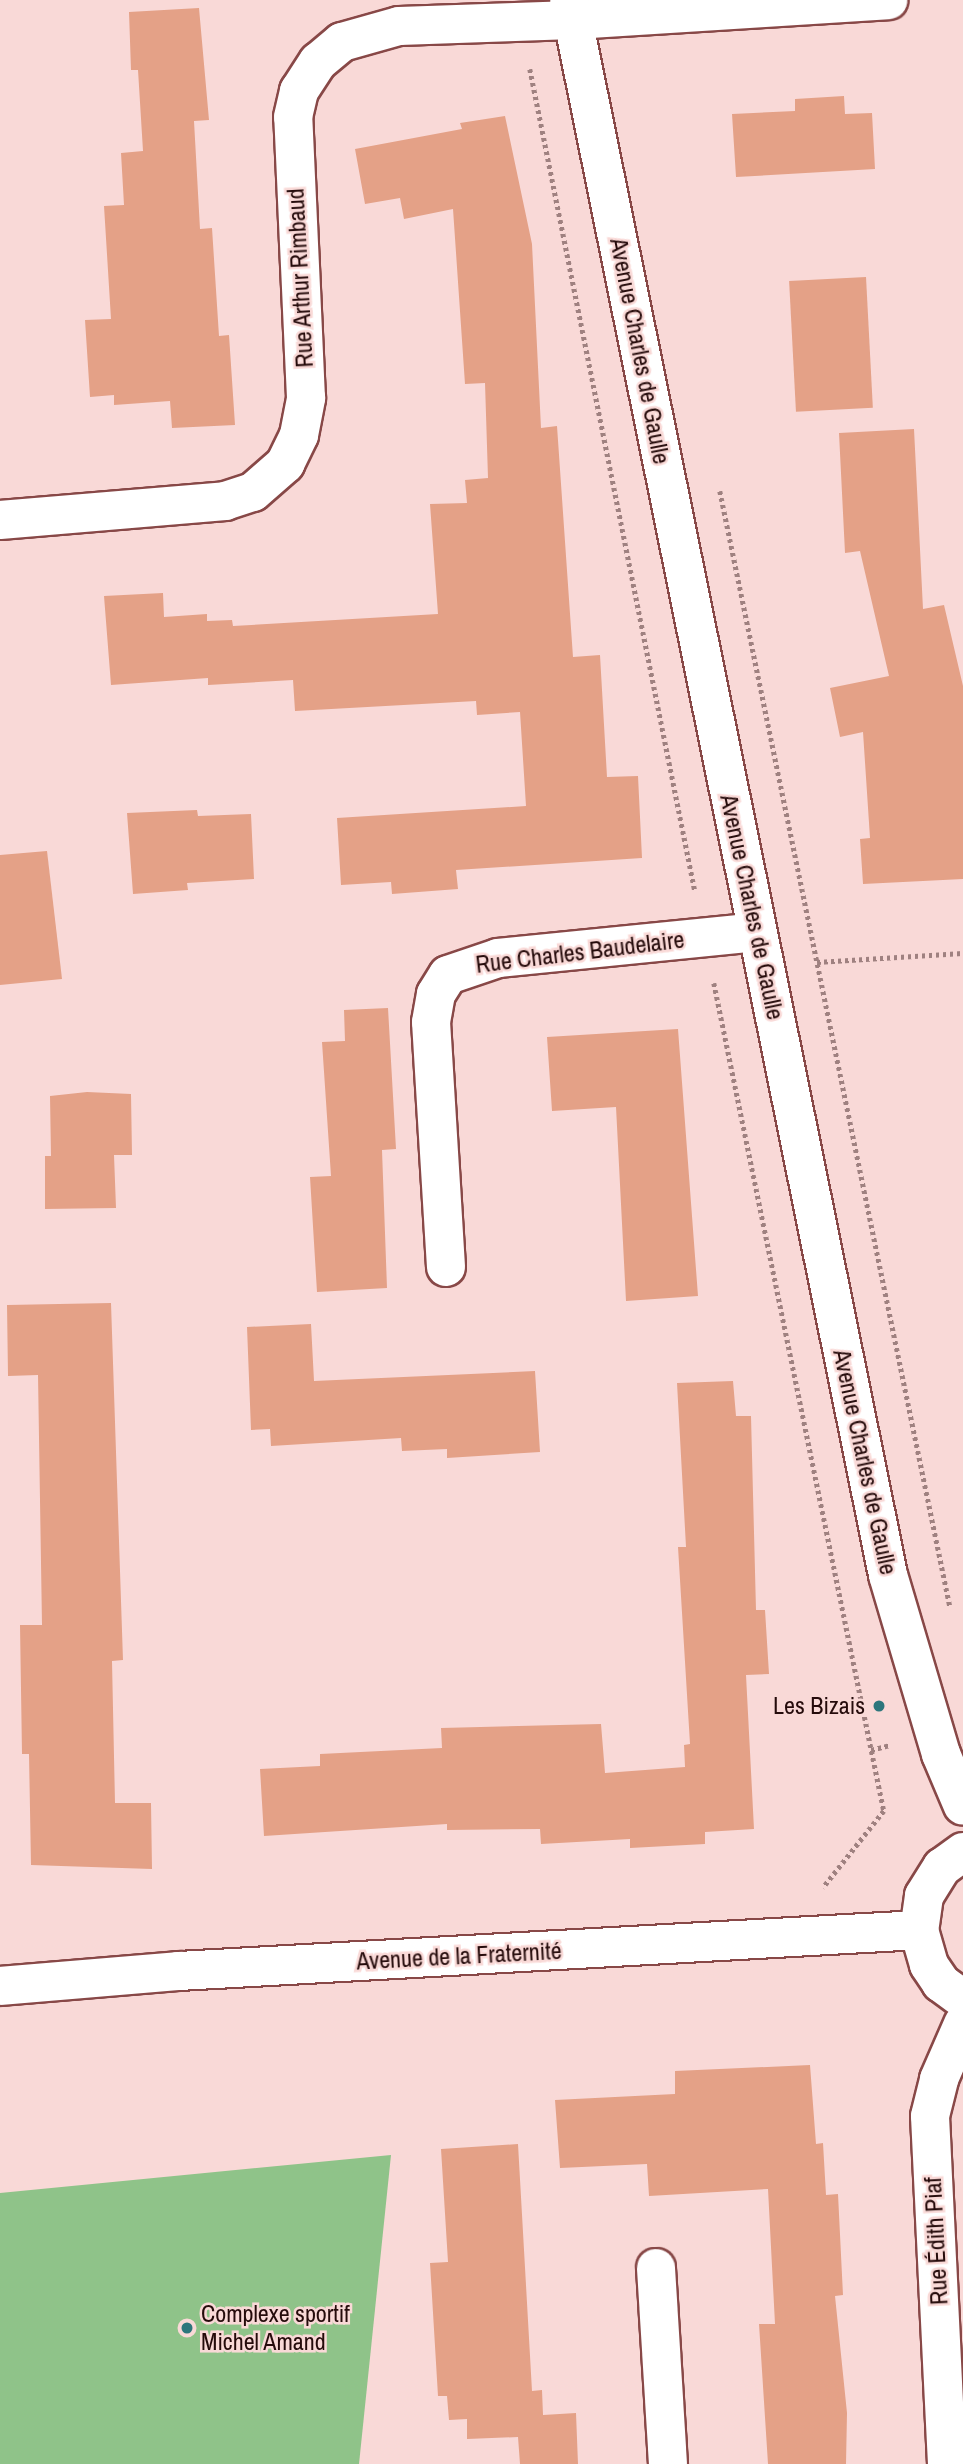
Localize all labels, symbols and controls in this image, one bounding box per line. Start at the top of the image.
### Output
street label: Rue Arthur Rimbaud [281,187,319,369]
street label: Avenue Charles de Gaulle [604,236,676,466]
street label: Avenue Charles de Gaulle [714,792,790,1022]
street label: Rue Charles Baudelaire [474,925,686,979]
street label: Avenue Charles de Gaulle [827,1347,903,1577]
place label: Les Bizais [773,1692,865,1720]
marker: Les Bizais [871,1698,887,1714]
street label: Avenue de la Fraternité [356,1936,562,1976]
street label: Rue Édith Piaf [918,2176,954,2306]
place label: Complexe sportif Michel Amand [201,2300,350,2356]
marker: Complexe sportif Michel Amand [179,2320,195,2336]

